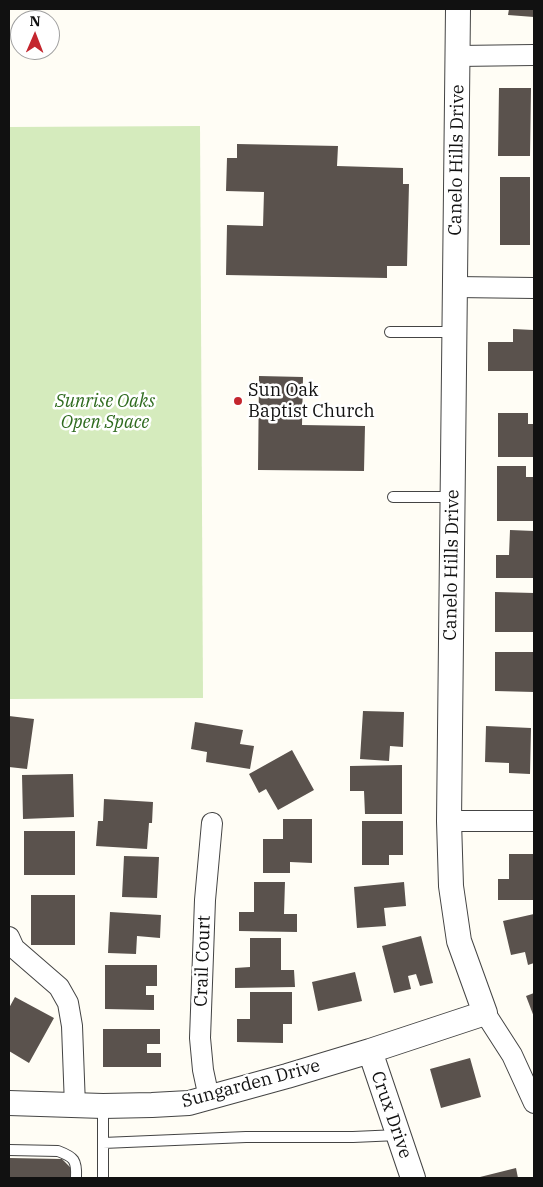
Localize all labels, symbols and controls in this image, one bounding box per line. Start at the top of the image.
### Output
north arrow [10,10,60,60]
text: N [30,12,41,30]
street label: Canelo Hills Drive [445,84,469,236]
place label: Sun Oak Baptist Church [248,380,375,422]
park label: Sunrise Oaks Open Space [55,391,155,434]
marker: Sun Oak Baptist Church [232,395,244,407]
street label: Canelo Hills Drive [440,489,464,641]
street label: Crail Court [191,915,215,1007]
street label: Sungarden Drive [179,1055,323,1113]
street label: Crux Drive [366,1069,416,1161]

